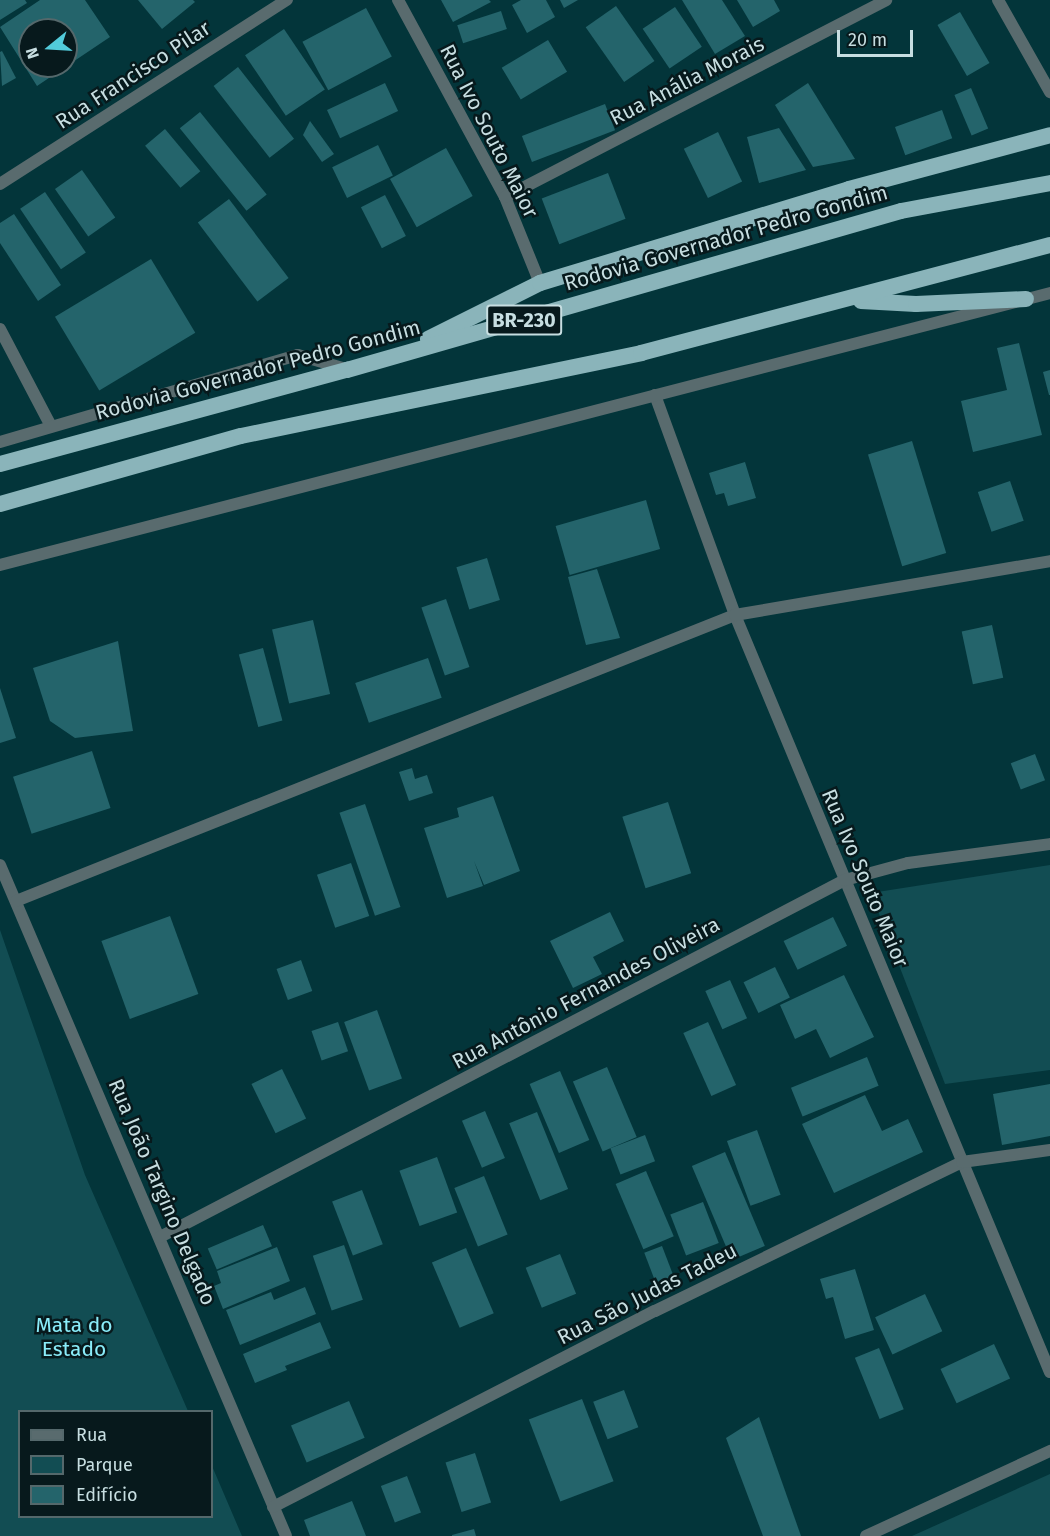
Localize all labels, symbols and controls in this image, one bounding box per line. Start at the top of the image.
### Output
street label: Rua Francisco Pilar [51,16,215,134]
north arrow [18,18,78,78]
scale bar [840,18,916,56]
text: 20 m [848,29,887,51]
street label: Rua Anália Morais [606,31,768,131]
street label: Rua Ivo Souto Maior [434,40,544,222]
text: N [22,45,43,61]
street label: Rodovia Governador Pedro Gondim [561,180,891,296]
road number: BR-230 [485,303,563,337]
street label: Rodovia Governador Pedro Gondim [93,314,423,426]
street label: Rua Ivo Souto Maior [816,785,914,971]
street label: Rua Antônio Fernandes Oliveira [448,912,724,1074]
street label: Rua João Targino Delgado [103,1075,221,1309]
street label: Rua São Judas Tadeu [553,1238,741,1350]
park label: Mata do Estado [35,1312,113,1362]
legend [18,1410,213,1518]
text: Rua [76,1424,107,1446]
text: Parque [76,1454,133,1476]
text: Edifício [76,1484,138,1506]

